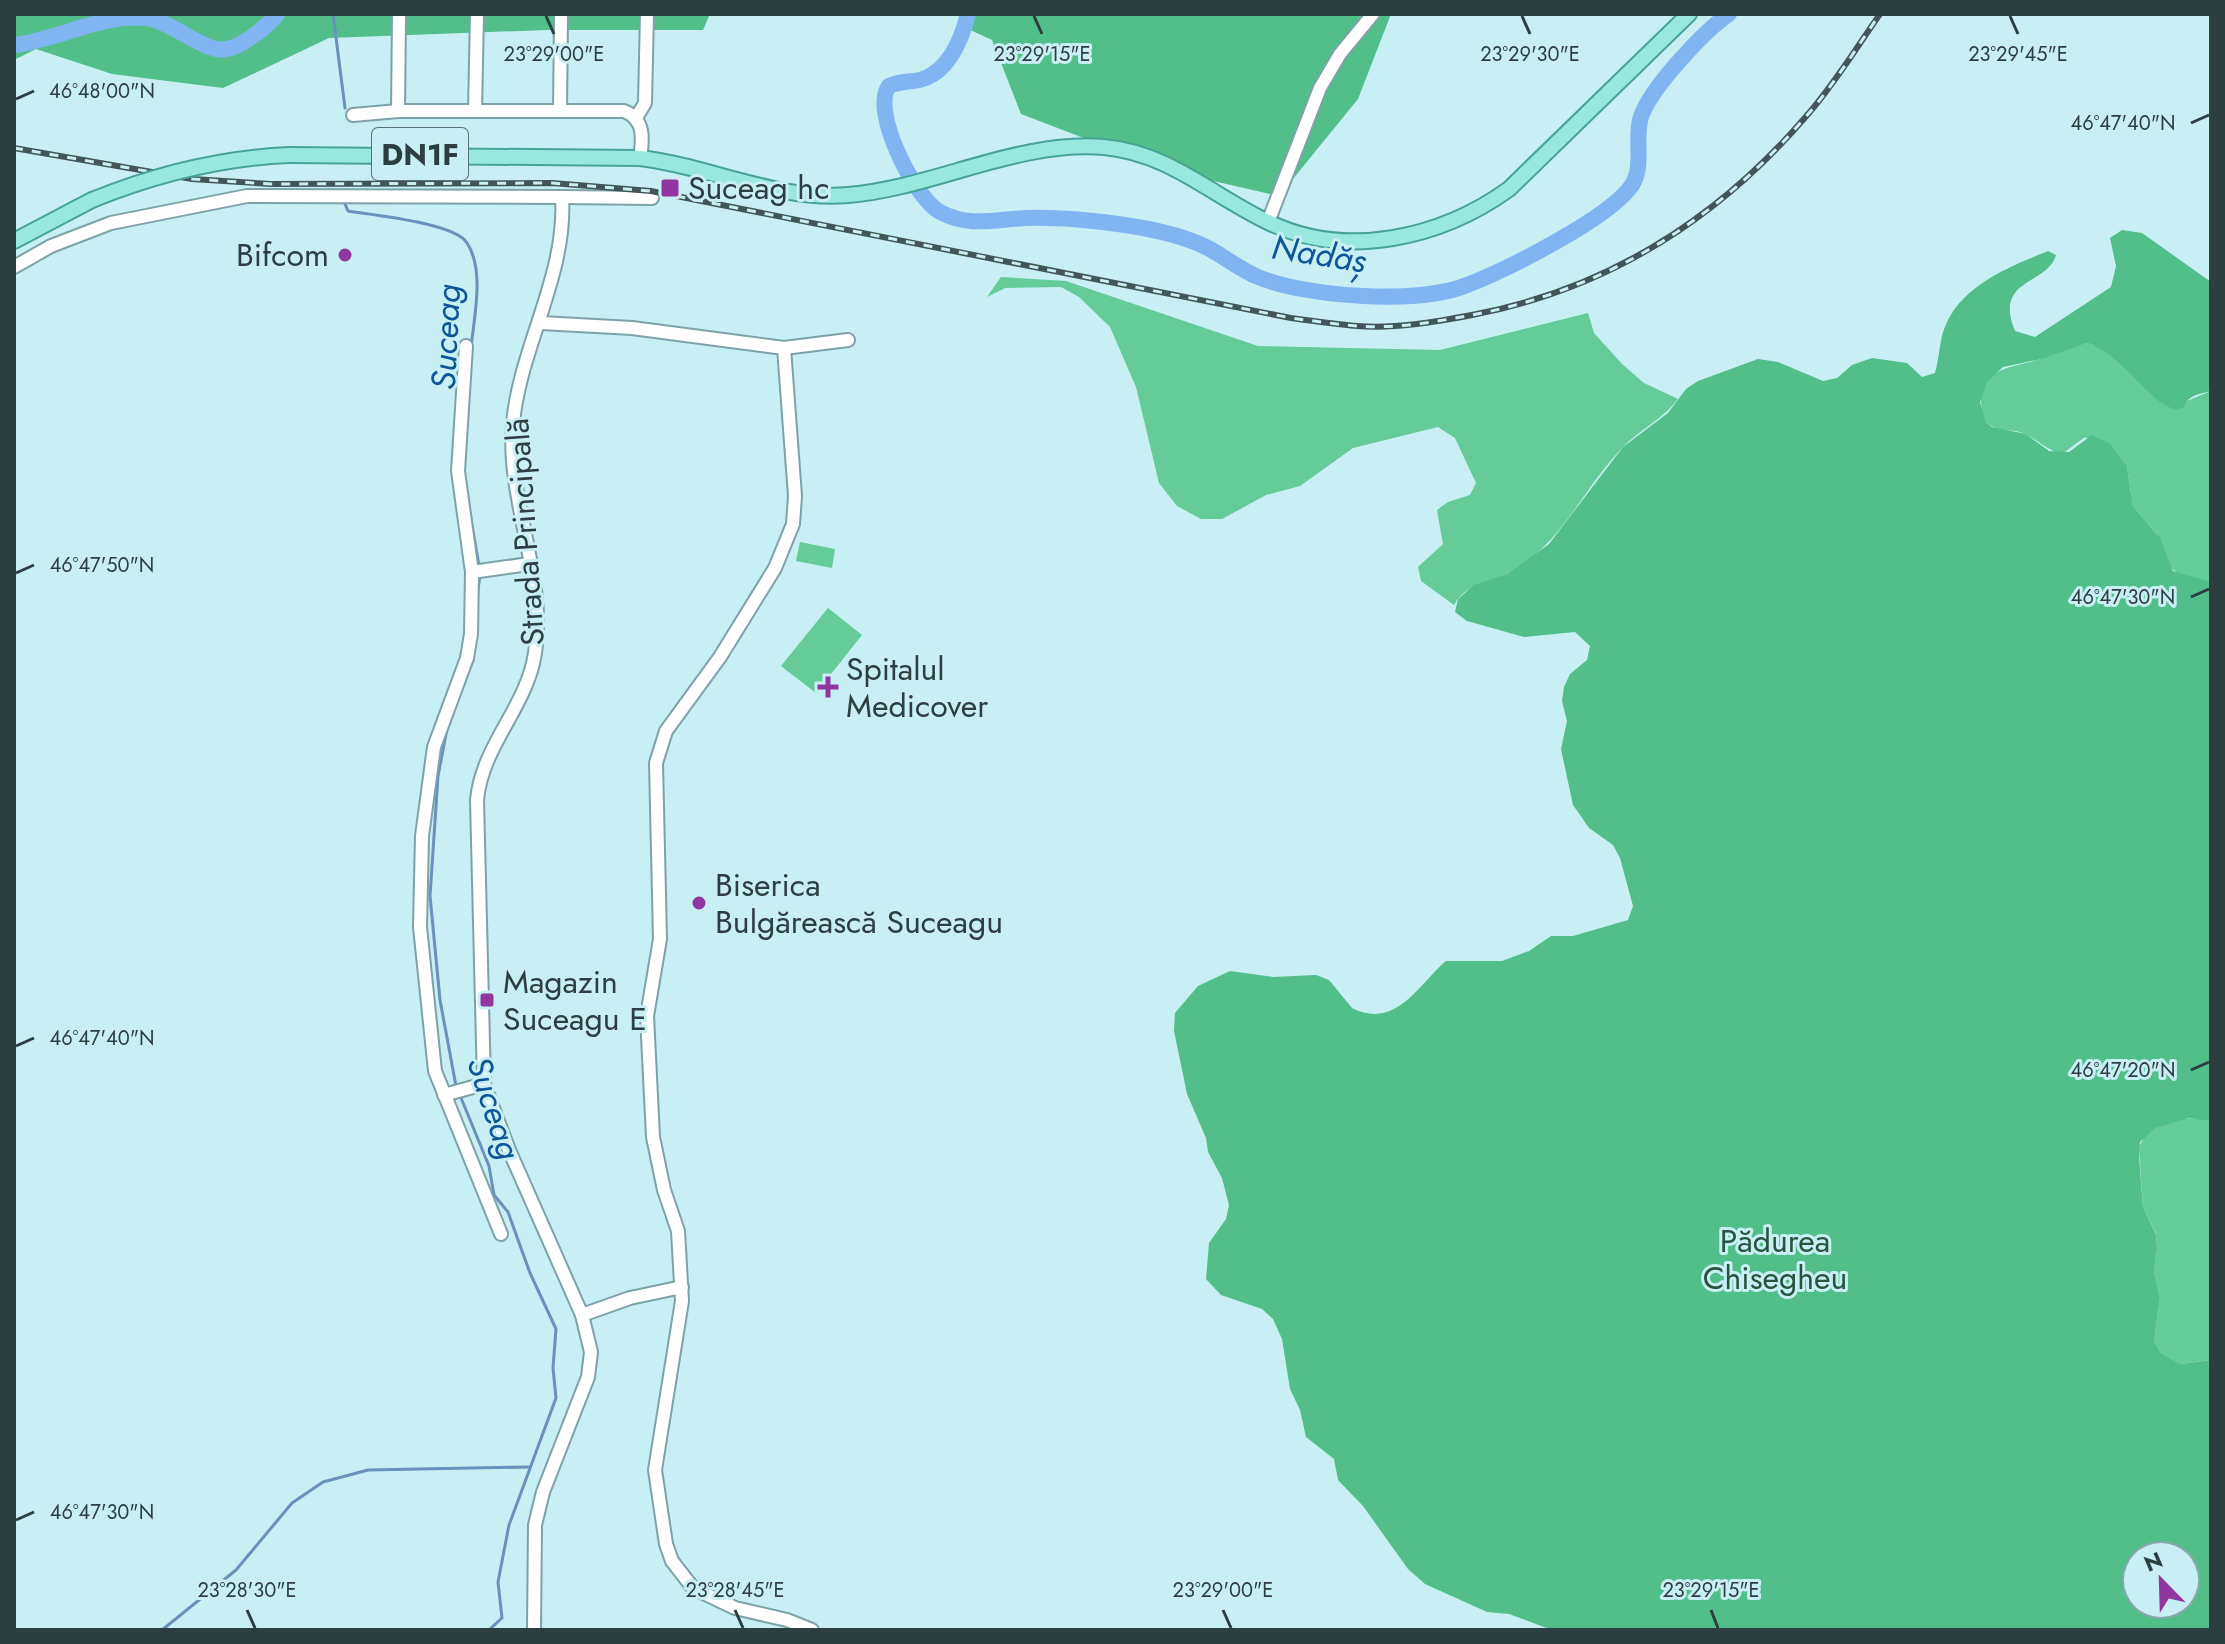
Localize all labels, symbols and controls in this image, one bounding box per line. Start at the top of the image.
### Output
text: 23°29'00"E [504,40,604,69]
text: 23°29'15"E [993,40,1091,69]
text: 23°29'30"E [1480,40,1580,69]
text: 23°29'45"E [1968,40,2068,69]
text: 46°48'00"N [49,77,155,106]
text: 46°47'40"N [2070,109,2176,138]
road number: DN1F [372,128,468,180]
place label: Suceag hc [688,165,829,211]
marker: Suceag hc [659,177,681,199]
water label: Nadăș [1268,222,1371,286]
place label: Bifcom [236,232,329,278]
marker: Bifcom [336,246,354,264]
water label: Suceag [419,283,473,391]
street label: Strada Principală [494,417,556,647]
text: 46°47'50"N [50,551,154,580]
text: 46°47'30"N [2071,583,2175,612]
place label: Spitalul Medicover [846,646,988,729]
marker: Spitalul Medicover [817,676,839,698]
place label: Biserica Bulgărească Suceagu [715,862,1003,945]
marker: Biserica Bulgărească Suceagu [690,894,708,912]
place label: Magazin Suceagu E [503,959,647,1042]
marker: Magazin Suceagu E [478,991,496,1009]
text: 46°47'40"N [49,1024,155,1053]
water label: Suceag [454,1050,534,1166]
text: 46°47'20"N [2071,1056,2175,1085]
park label: Pădurea Chisegheu [1703,1218,1847,1301]
text: 46°47'30"N [50,1498,154,1527]
north arrow [2121,1540,2201,1620]
text: N [2139,1543,2167,1580]
text: 23°28'30"E [197,1576,297,1605]
text: 23°28'45"E [685,1576,785,1605]
text: 23°29'00"E [1173,1576,1273,1605]
text: 23°29'15"E [1662,1576,1760,1605]

